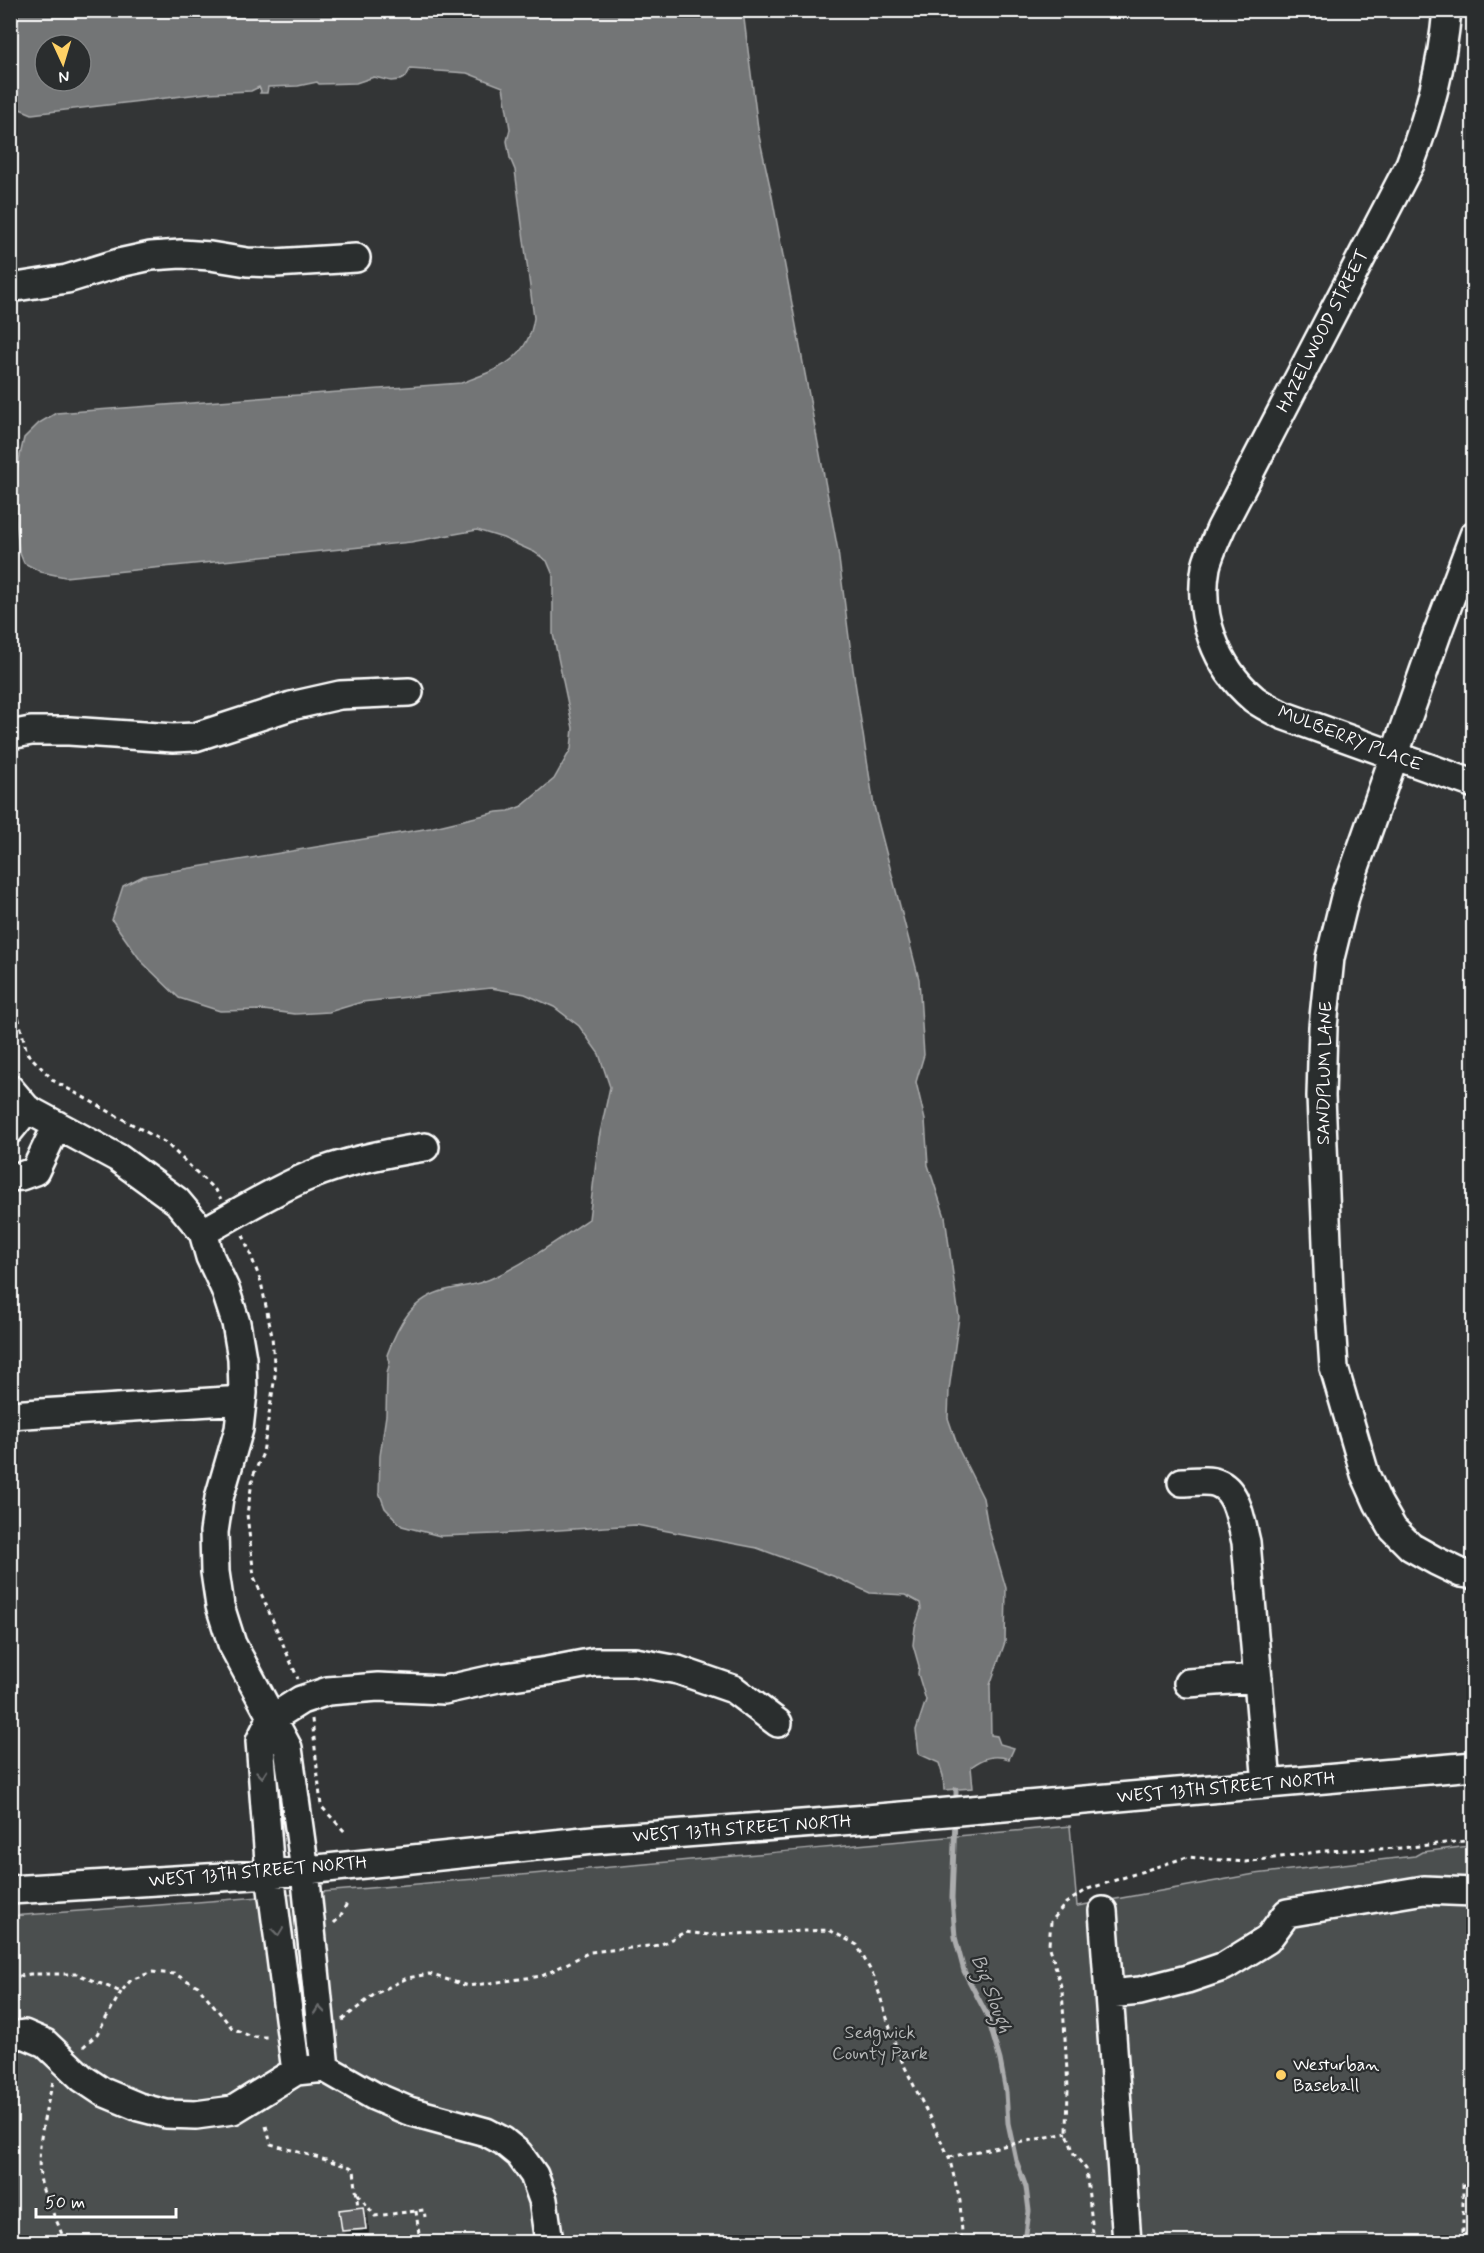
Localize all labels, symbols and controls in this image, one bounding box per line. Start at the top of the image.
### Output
north arrow [33,33,93,93]
text: N [58,66,70,87]
street label: HAZELWOOD STREET [1271,245,1375,417]
street label: MULBERRY PLACE [1274,700,1426,778]
street label: SANDPLUM LANE [1312,1001,1338,1145]
street label: WEST 13TH STREET NORTH [1116,1766,1336,1810]
one-way arrow [256,1770,269,1779]
street label: WEST 13TH STREET NORTH [632,1809,852,1849]
street label: WEST 13TH STREET NORTH [148,1850,368,1894]
one-way arrow [271,1928,284,1937]
water label: Big Slough [962,1951,1018,2038]
one-way arrow [313,2006,326,2015]
park label: Sedgwick County Park [832,2021,928,2066]
place label: Westurban Baseball [1293,2053,1379,2098]
marker: Westurban Baseball [1274,2068,1288,2082]
scale bar [36,2181,176,2219]
text: 50 m [45,2191,85,2215]

